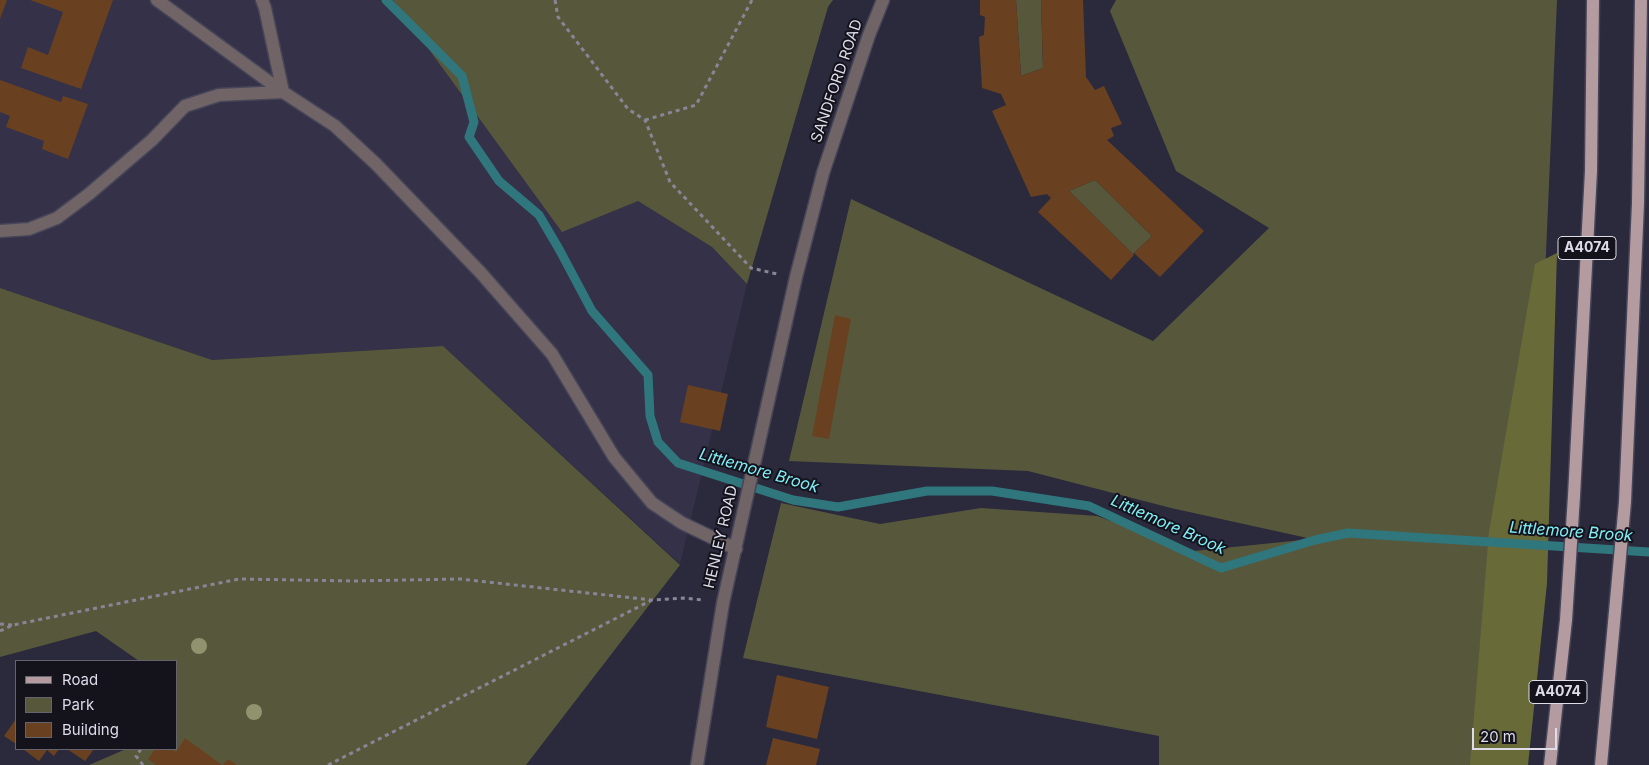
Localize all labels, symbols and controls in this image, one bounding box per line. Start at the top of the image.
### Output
street label: SANDFORD ROAD [808,17,866,145]
road number: A4074 [1558,237,1616,260]
water label: Littlemore Brook [697,445,821,497]
street label: HENLEY ROAD [700,484,742,590]
water label: Littlemore Brook [1108,491,1228,559]
water label: Littlemore Brook [1509,518,1633,546]
legend [15,660,178,750]
text: Road [62,670,98,689]
road number: A4074 [1529,680,1587,704]
text: Park [62,695,94,714]
scale bar [1474,718,1559,750]
text: Building [62,720,119,739]
text: 20 m [1480,727,1516,746]

